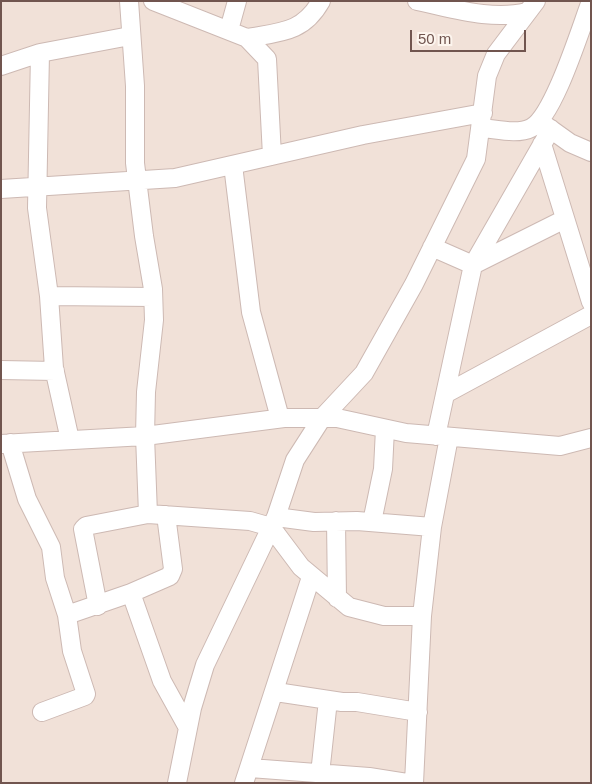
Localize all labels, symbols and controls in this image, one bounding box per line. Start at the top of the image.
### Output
scale bar [412,20,528,52]
text: 50 m [418,30,451,47]

